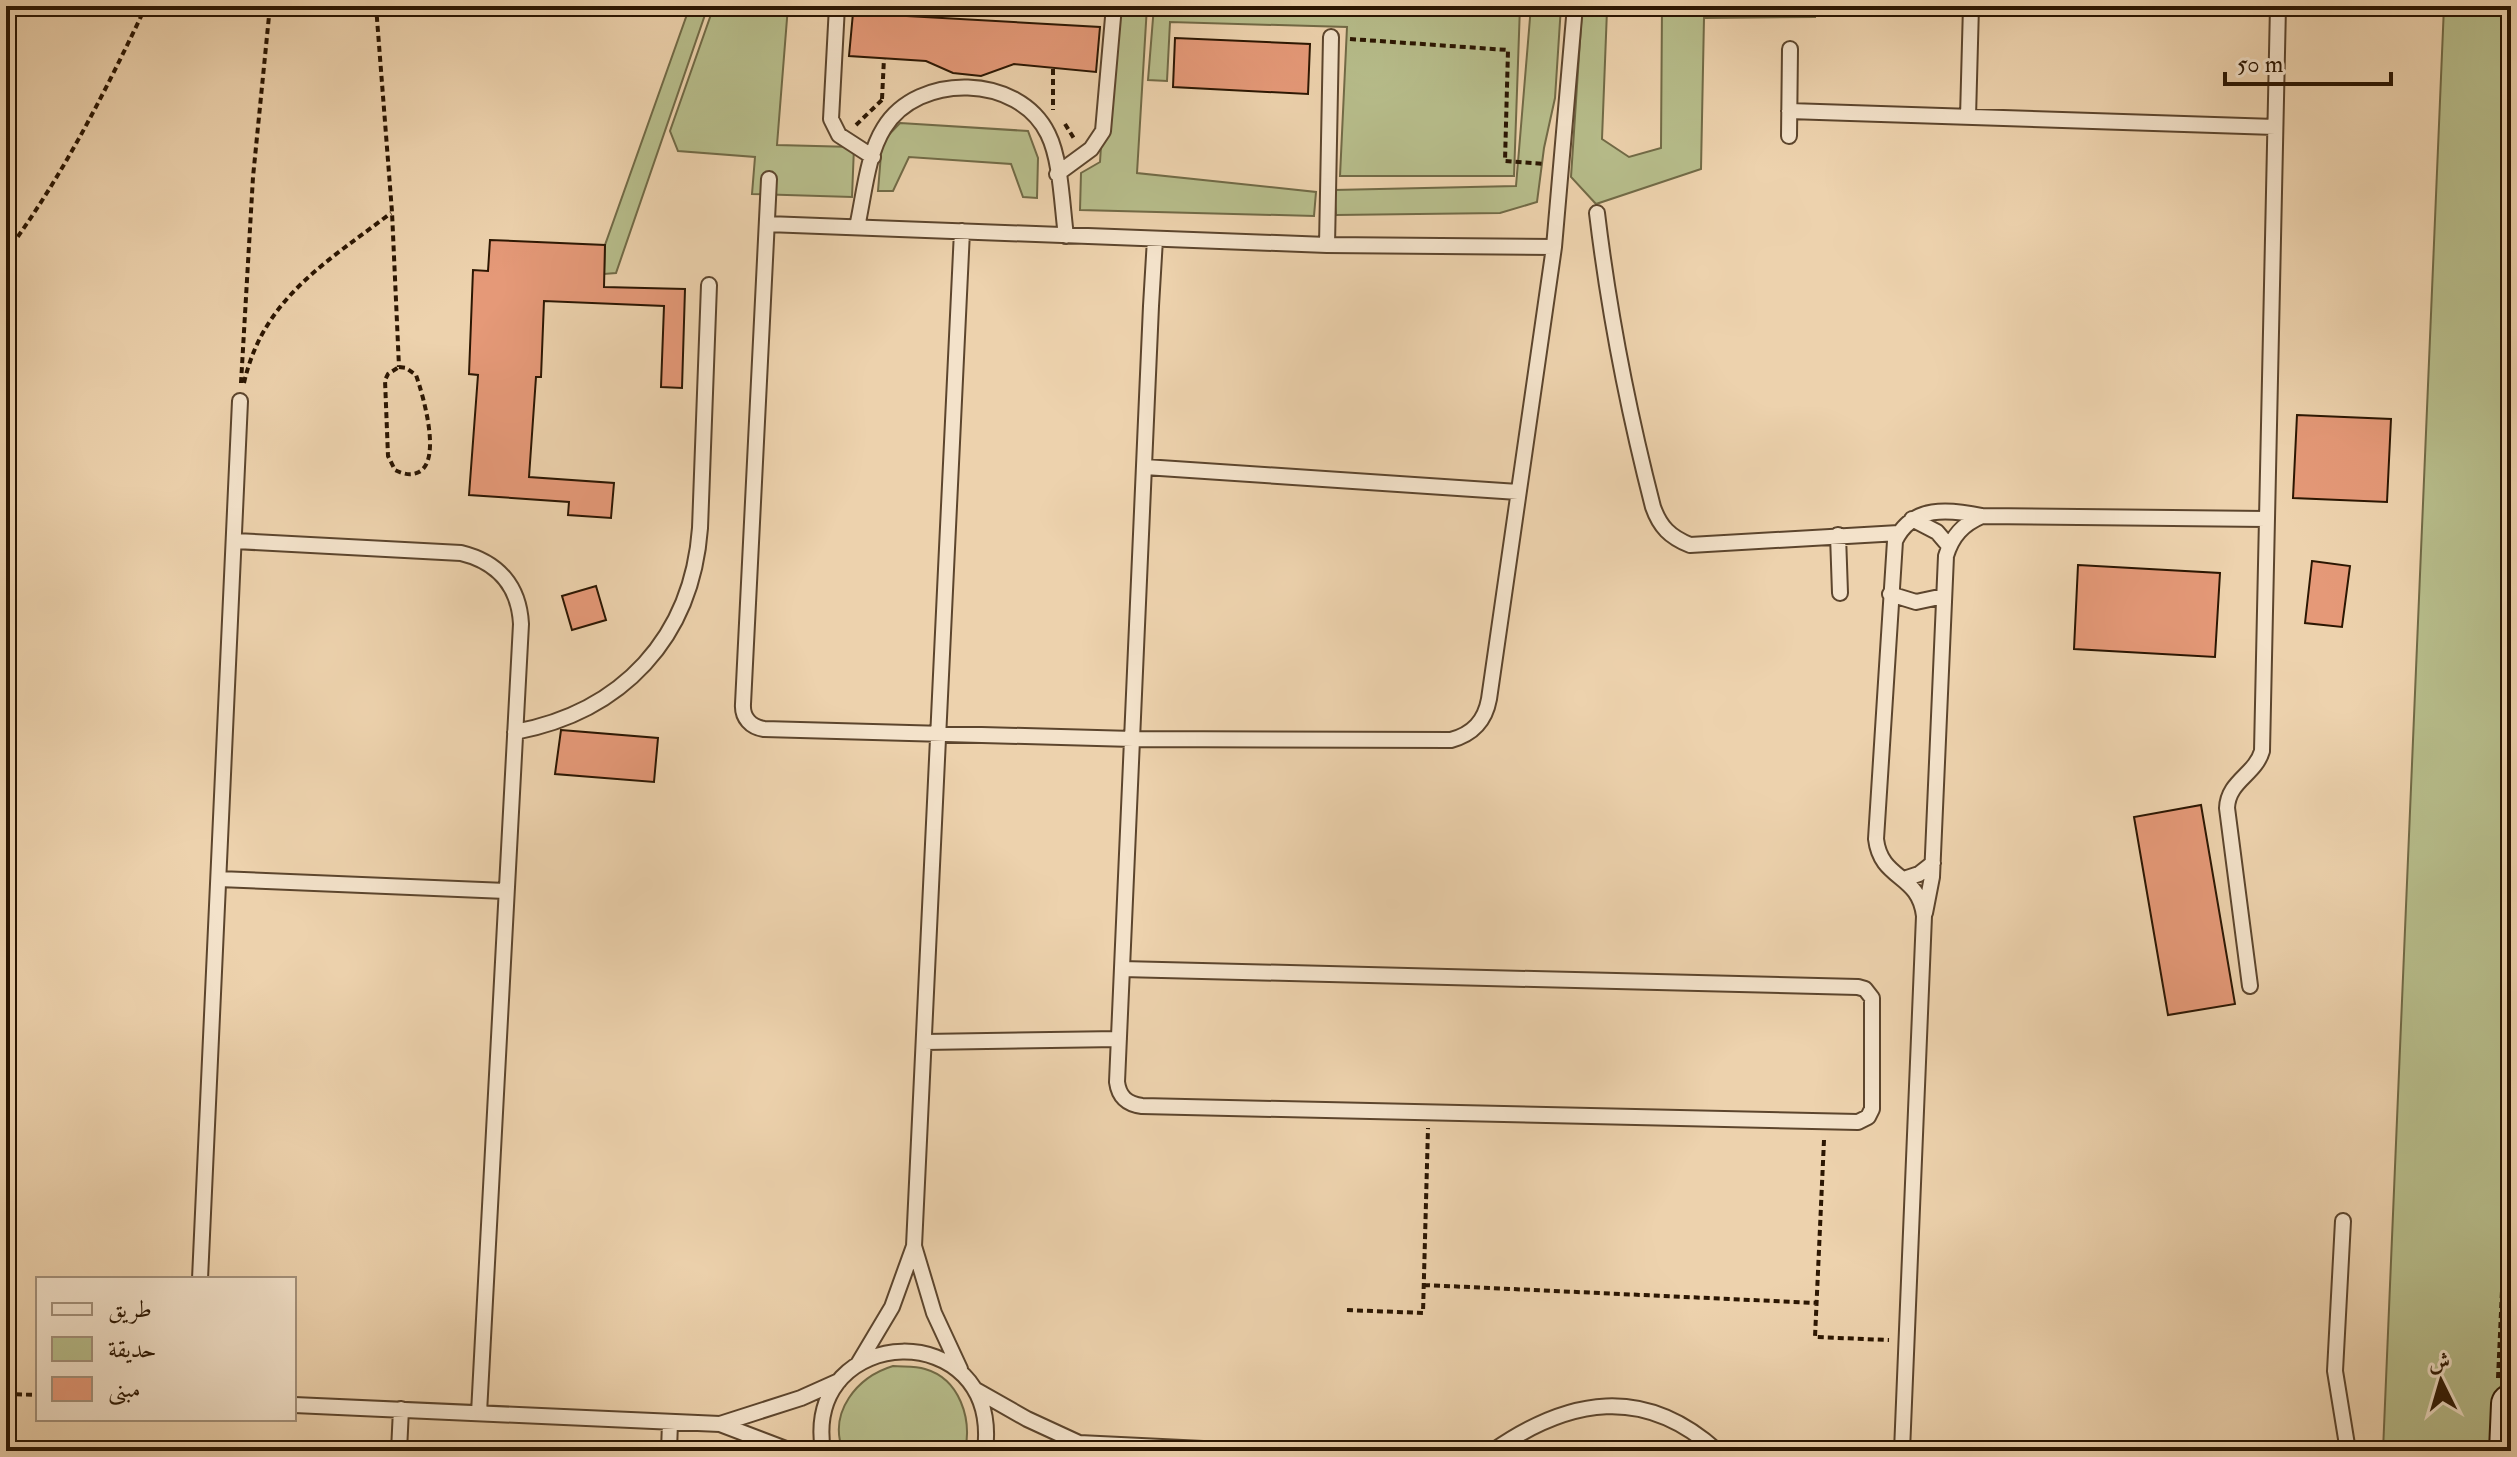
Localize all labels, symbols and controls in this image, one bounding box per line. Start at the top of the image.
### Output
scale bar [2225,36,2391,86]
text: 50 m [2237,49,2284,80]
legend [36,1277,296,1421]
text: طريق [108,1294,152,1325]
text: حديقة [108,1334,157,1365]
north arrow [2401,1341,2481,1421]
text: ش [2427,1347,2451,1377]
text: مبنى [108,1374,141,1406]

